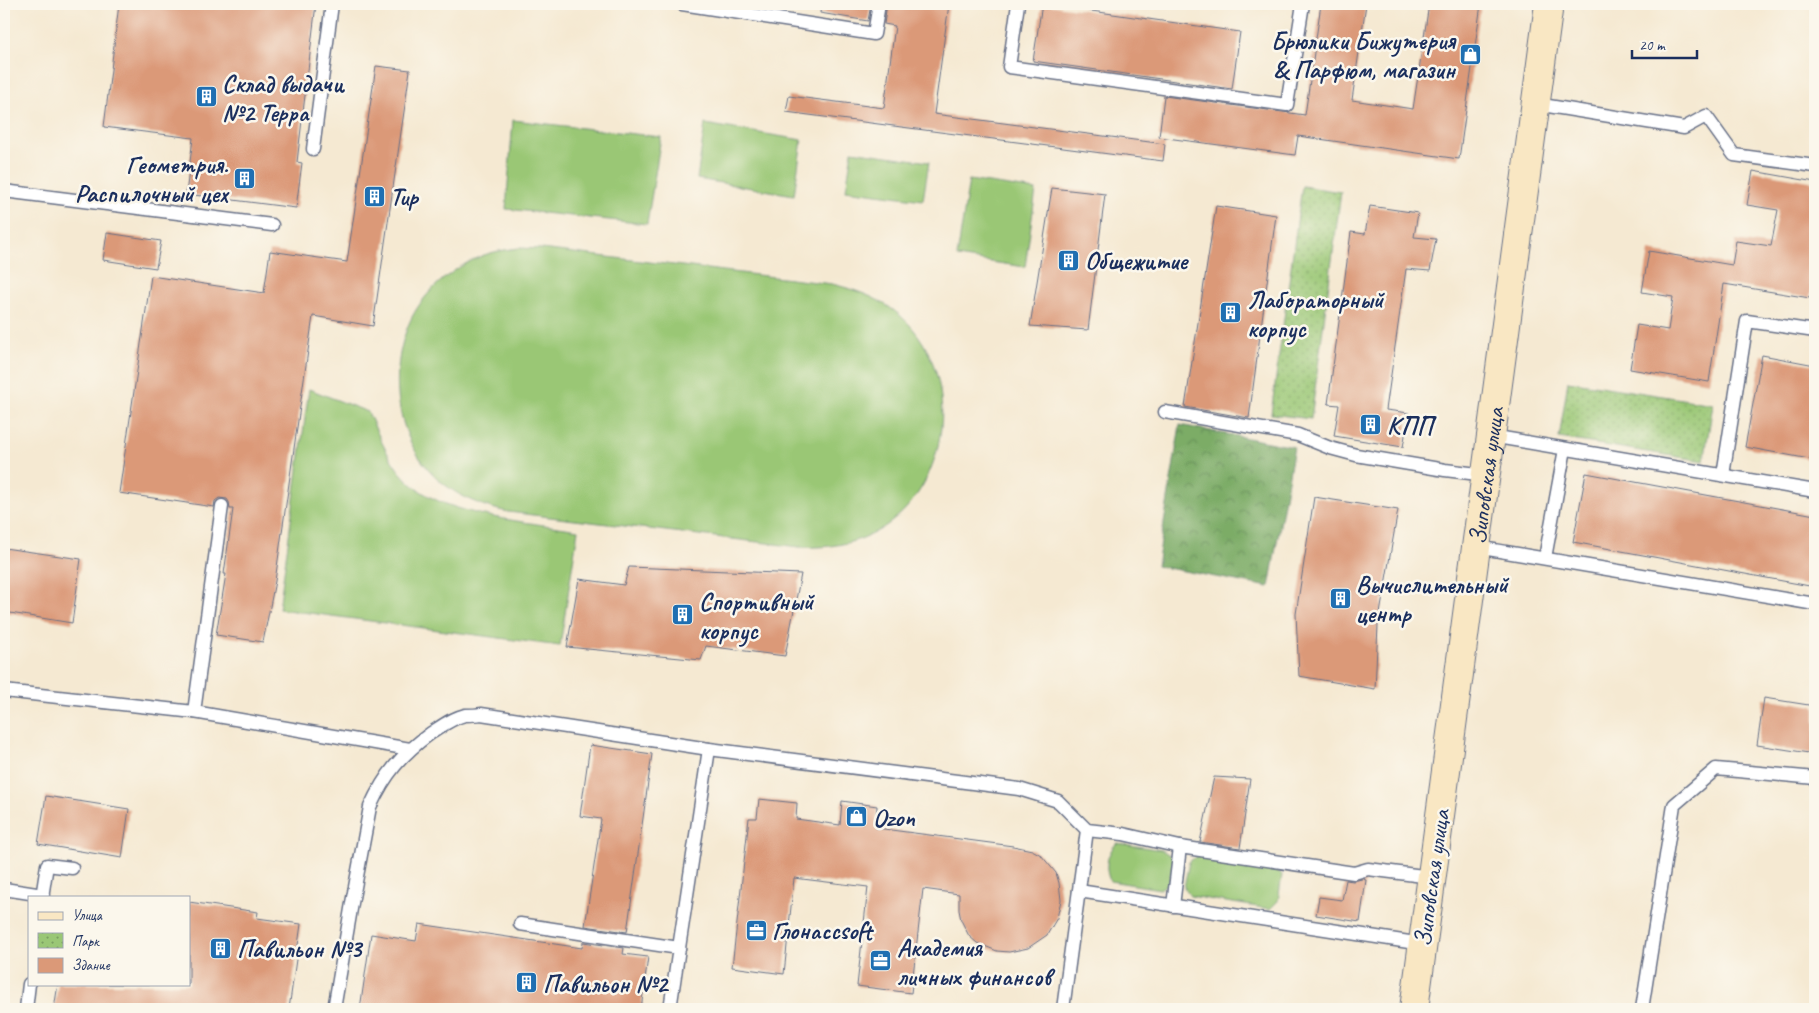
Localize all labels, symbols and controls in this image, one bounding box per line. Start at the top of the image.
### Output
place label: Брюлики Бижутерия & Парфюм, магазин [1271,25,1457,86]
scale bar [1632,28,1696,60]
text: 20 m [1639,36,1666,55]
shop icon: Брюлики Бижутерия & Парфюм, магазин [1459,42,1483,66]
place label: Склад выдачи №2 Терра [222,68,346,129]
building icon: Склад выдачи №2 Терра [194,85,218,109]
place label: Геометрия. Распилочный цех [75,149,230,210]
building icon: Геометрия. Распилочный цех [232,166,256,190]
place label: Тир [390,181,419,213]
building icon: Тир [362,184,386,208]
place label: Общежитие [1085,245,1190,277]
building icon: Общежитие [1057,248,1081,272]
place label: Лабораторный корпус [1247,284,1386,345]
building icon: Лабораторный корпус [1219,301,1243,325]
street label: Зиповская улица [1462,403,1512,546]
place label: КПП [1387,410,1437,442]
building icon: КПП [1359,413,1383,437]
place label: Вычислительный центр [1356,569,1510,630]
place label: Спортивный корпус [699,586,816,647]
building icon: Вычислительный центр [1328,586,1352,610]
building icon: Спортивный корпус [671,603,695,627]
place label: Ozon [873,802,915,834]
shop icon: Ozon [845,805,869,829]
street label: Зиповская улица [1407,806,1458,949]
legend [28,896,190,986]
text: Улица [72,906,103,925]
place label: Глонассsoft [772,915,874,947]
office icon: Глонассsoft [744,918,768,942]
text: Парк [72,932,100,951]
place label: Академия личных финансов [897,932,1055,993]
place label: Павильон №3 [237,933,364,965]
building icon: Павильон №3 [209,936,233,960]
office icon: Академия личных финансов [869,949,893,973]
text: Здание [72,956,111,975]
place label: Павильон №2 [543,968,670,1000]
building icon: Павильон №2 [515,971,539,995]

